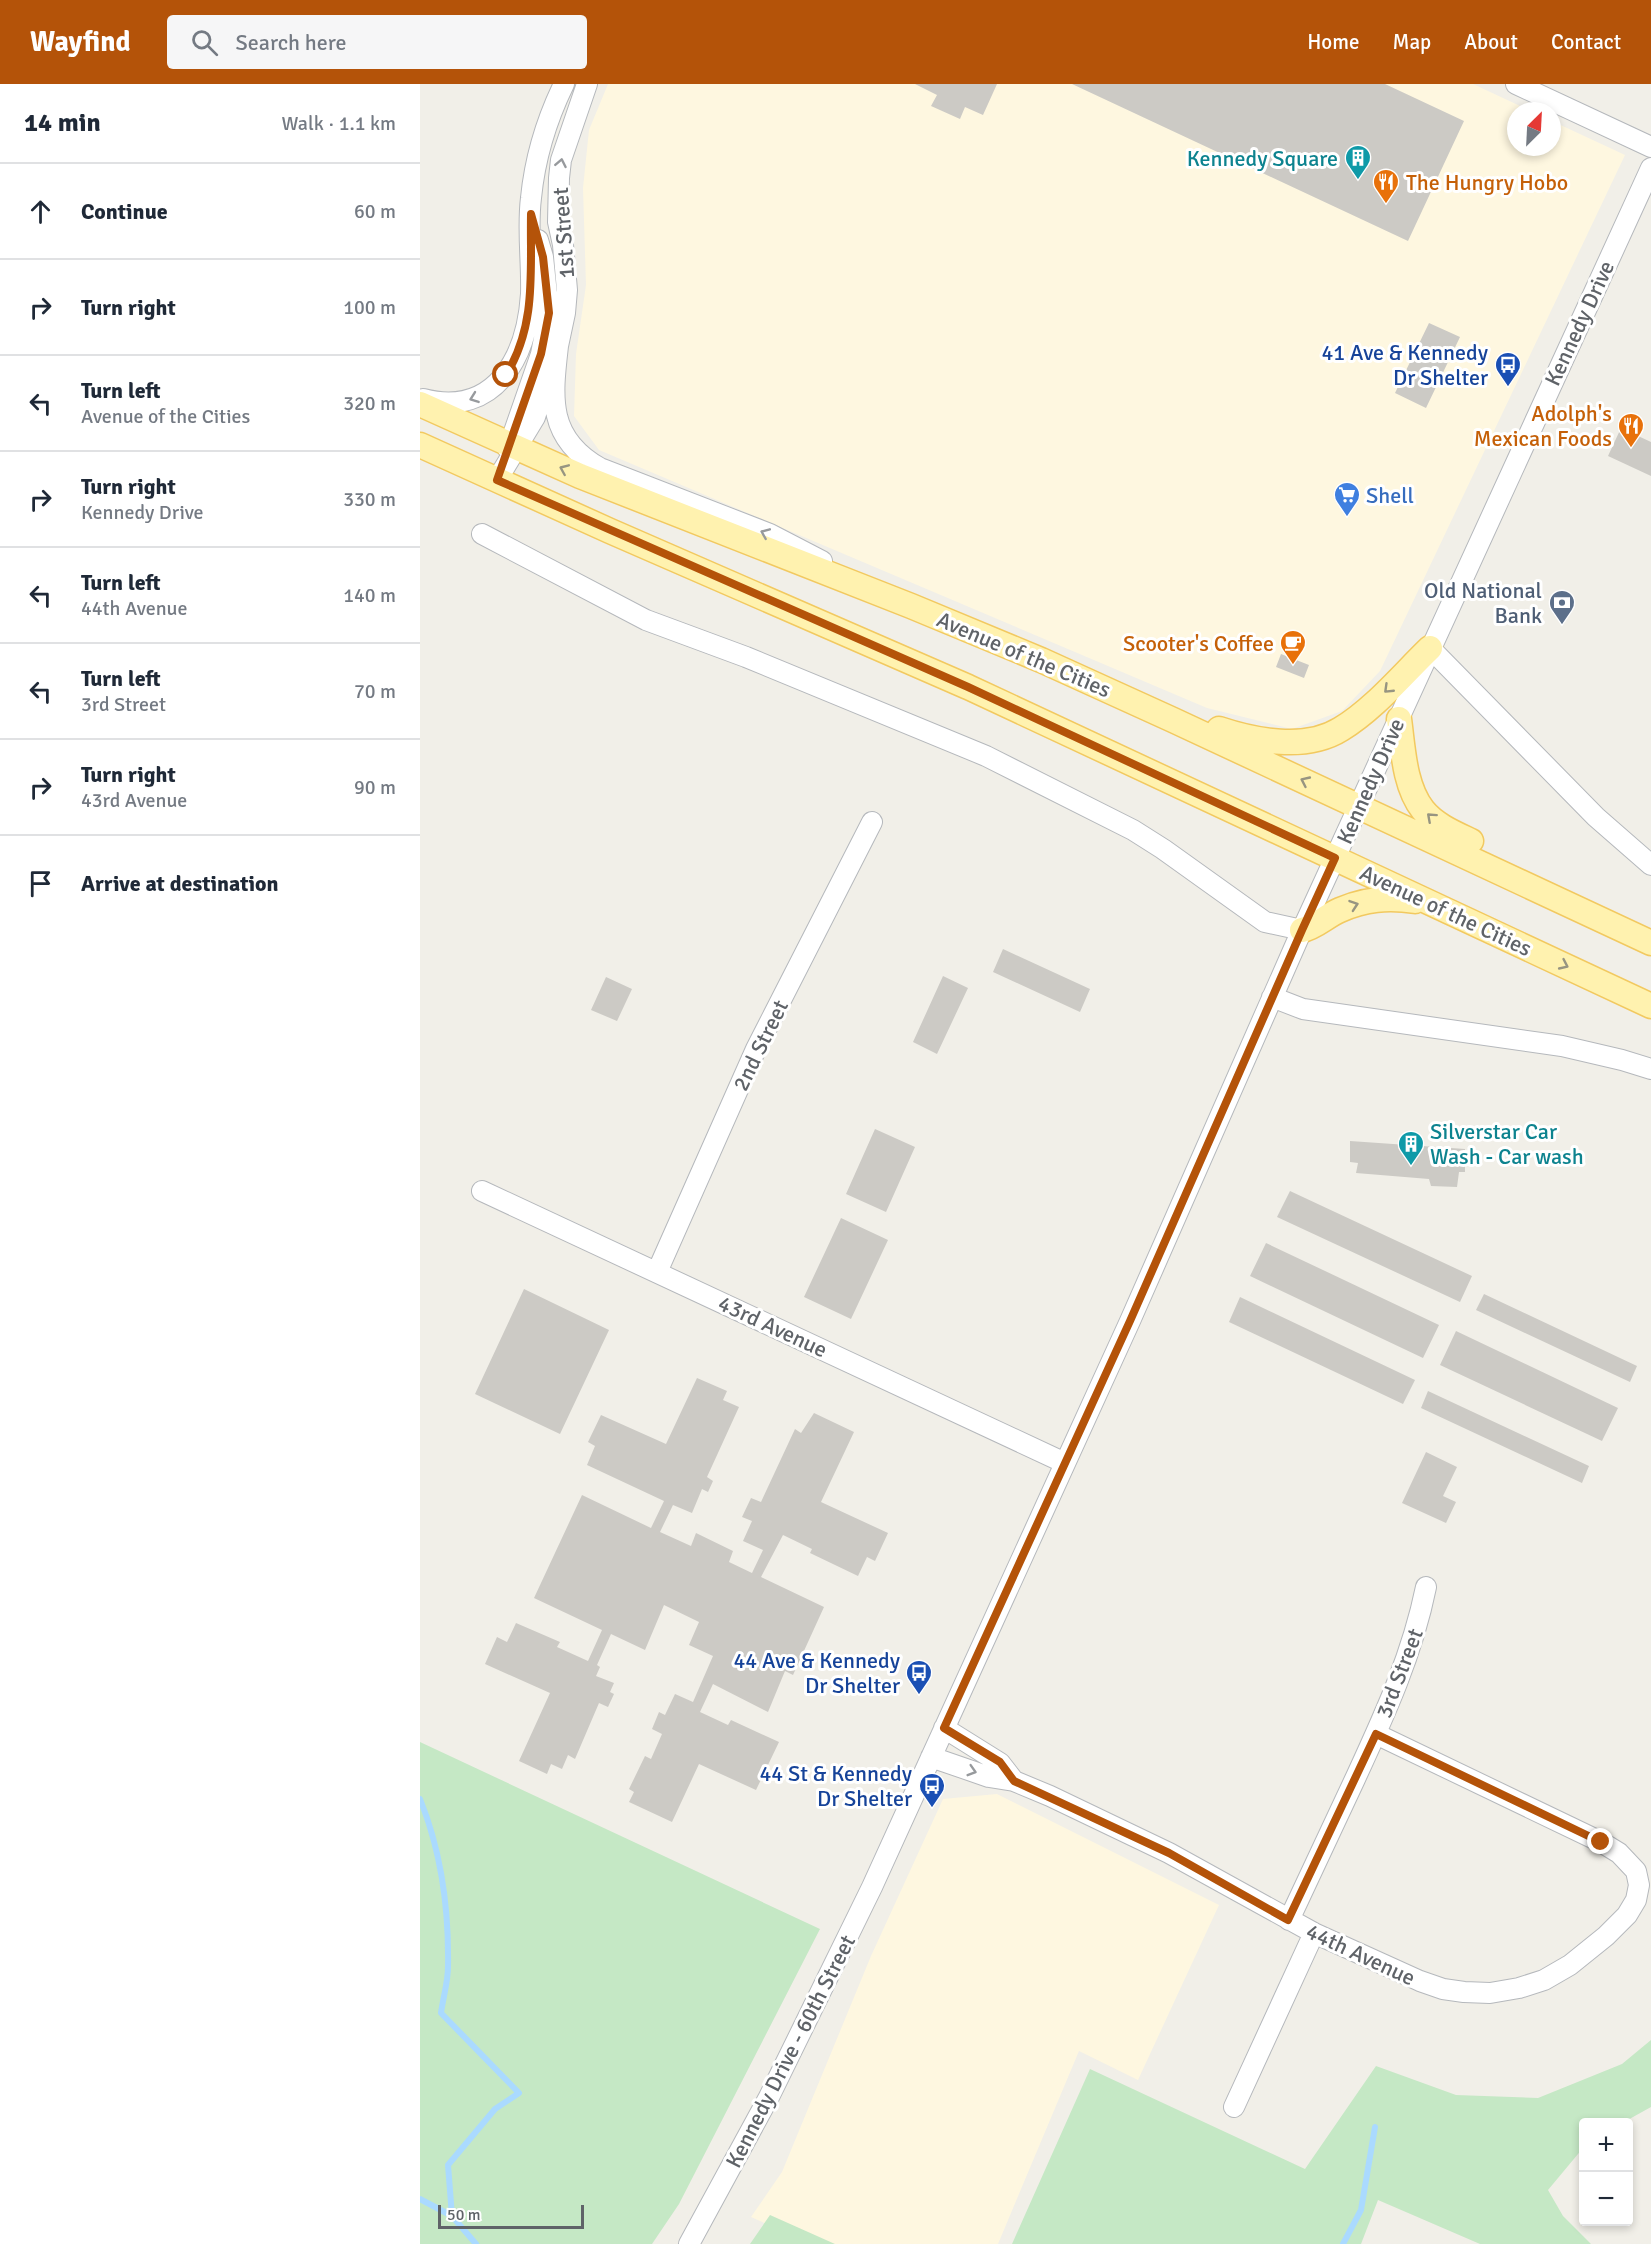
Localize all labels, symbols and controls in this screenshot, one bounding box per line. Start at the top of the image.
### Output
search box [167,15,587,69]
text: Wayfind [30,25,131,59]
icon: search [188,26,221,59]
text: Search here [236,29,347,56]
text: Home [1307,29,1360,55]
text: Map [1393,29,1431,55]
text: About [1464,29,1518,55]
text: Contact [1551,29,1621,55]
north arrow [1507,102,1561,156]
text: 14 min [24,107,101,139]
text: Walk · 1.1 km [282,111,396,136]
building icon: Kennedy Square [1343,143,1373,181]
place label: Kennedy Square [1187,145,1338,172]
one-way arrow [554,159,567,169]
restaurant icon: The Hungry Hobo [1371,167,1401,205]
place label: The Hungry Hobo [1406,169,1568,196]
street label: 1st Street [547,186,580,279]
icon: ahead [24,195,57,228]
text: Continue [81,198,168,225]
text: 60 m [354,199,396,224]
street label: Kennedy Drive [1539,256,1620,390]
icon: right [24,291,57,324]
text: Turn right [81,294,176,321]
text: 100 m [343,295,396,320]
place label: 41 Ave & Kennedy Dr Shelter [1321,339,1489,391]
bus stop icon: 41 Ave & Kennedy Dr Shelter [1493,350,1523,388]
route start [492,361,518,387]
text: Turn left [81,377,161,404]
icon: left [24,387,57,420]
one-way arrow [469,390,479,403]
text: 320 m [343,391,396,416]
place label: Adolph's Mexican Foods [1474,400,1612,452]
text: Avenue of the Cities [81,404,250,429]
restaurant icon: Adolph's Mexican Foods [1616,411,1646,449]
one-way arrow [559,464,570,476]
text: Turn right [81,473,176,500]
supermarket icon: Shell [1332,480,1362,518]
place label: Shell [1366,482,1414,509]
icon: right [24,483,57,516]
text: 330 m [343,487,396,512]
text: Kennedy Drive [81,500,204,525]
one-way arrow [761,528,772,540]
text: Turn left [81,569,161,596]
place label: Old National Bank [1424,577,1542,629]
icon: left [24,579,57,612]
text: 140 m [343,583,396,608]
bank icon: Old National Bank [1547,588,1577,626]
text: 44th Avenue [81,596,187,621]
street label: Avenue of the Cities [933,606,1115,703]
cafe icon: Scooter's Coffee [1278,628,1308,666]
place label: Scooter's Coffee [1123,630,1274,657]
text: Turn left [81,665,161,692]
icon: left [24,675,57,708]
text: 70 m [354,679,396,704]
one-way arrow [1384,681,1395,692]
text: 3rd Street [81,692,166,717]
street label: Kennedy Drive [1331,714,1410,848]
text: Turn right [81,761,176,788]
icon: right [24,771,57,804]
text: 90 m [354,775,396,800]
one-way arrow [1301,776,1312,788]
text: 43rd Avenue [81,788,187,813]
one-way arrow [1427,813,1437,824]
street label: Avenue of the Cities [1356,859,1536,962]
icon: arrive [24,867,57,900]
text: Arrive at destination [81,870,278,897]
one-way arrow [1348,900,1359,913]
one-way arrow [1557,958,1568,970]
street label: 2nd Street [727,995,794,1095]
place label: Silverstar Car Wash - Car wash [1430,1118,1584,1170]
building icon: Silverstar Car Wash - Car wash [1396,1129,1426,1167]
street label: 43rd Avenue [714,1289,832,1363]
street label: 3rd Street [1370,1624,1429,1722]
place label: 44 Ave & Kennedy Dr Shelter [733,1647,901,1699]
bus stop icon: 44 Ave & Kennedy Dr Shelter [904,1658,934,1696]
place label: 44 St & Kennedy Dr Shelter [759,1760,913,1812]
one-way arrow [966,1764,977,1777]
bus stop icon: 44 St & Kennedy Dr Shelter [917,1771,947,1809]
route end [1587,1828,1613,1854]
street label: 44th Avenue [1302,1917,1420,1991]
street label: Kennedy Drive - 60th Street [720,1930,861,2172]
map controls [1579,2118,1633,2226]
button: + [1579,2118,1633,2172]
button: − [1579,2172,1633,2226]
scale bar [438,2202,584,2230]
text: 50 m [447,2205,481,2225]

